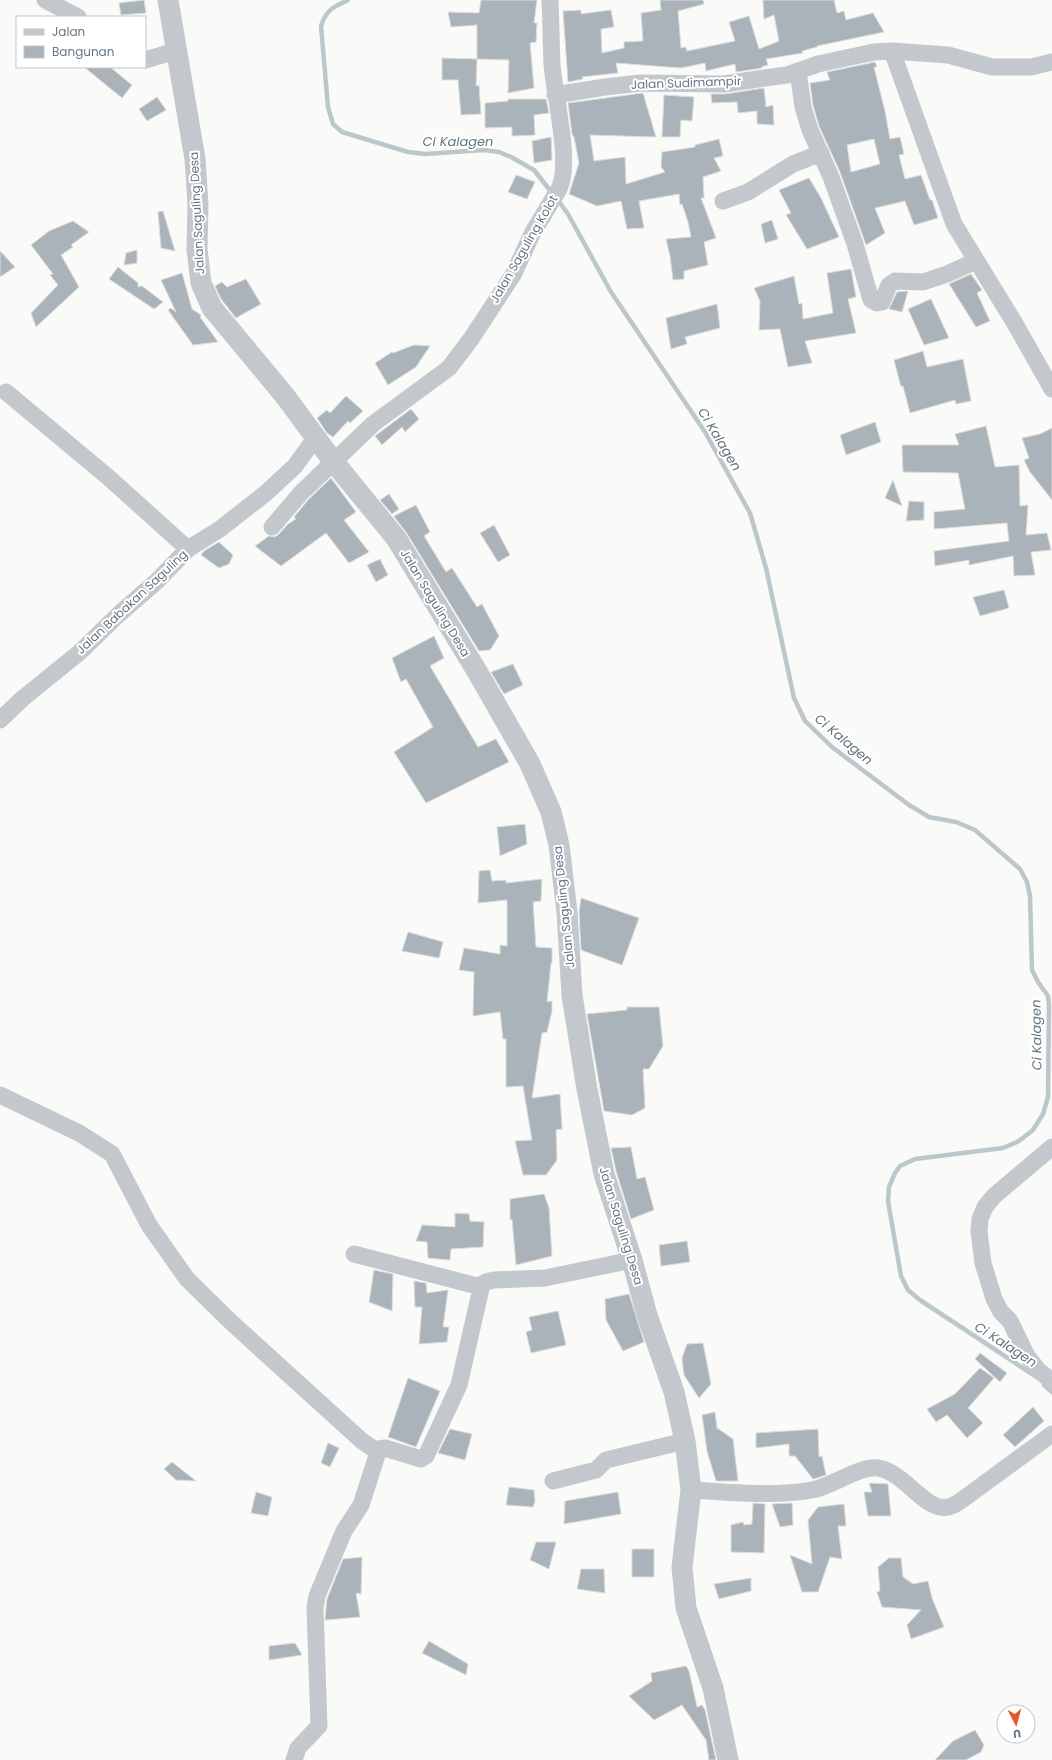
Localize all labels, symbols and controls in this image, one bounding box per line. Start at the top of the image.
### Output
legend [16,16,146,68]
text: Jalan [52,23,85,40]
text: Bangunan [52,43,114,60]
street label: Jalan Sudimampir [630,72,742,93]
water label: Ci Kalagen [423,132,493,151]
street label: Jalan Saguling Desa [185,151,208,275]
street label: Jalan Saguling Kolot [486,192,561,306]
water label: Ci Kalagen [693,404,746,475]
street label: Jalan Babakan Saguling [72,546,191,658]
street label: Jalan Saguling Desa [397,546,474,660]
water label: Ci Kalagen [810,709,877,769]
street label: Jalan Saguling Desa [549,845,578,969]
water label: Ci Kalagen [1026,999,1047,1071]
street label: Jalan Saguling Desa [595,1165,648,1287]
water label: Ci Kalagen [971,1317,1041,1372]
north arrow [996,1704,1036,1744]
text: U [1012,1726,1022,1742]

